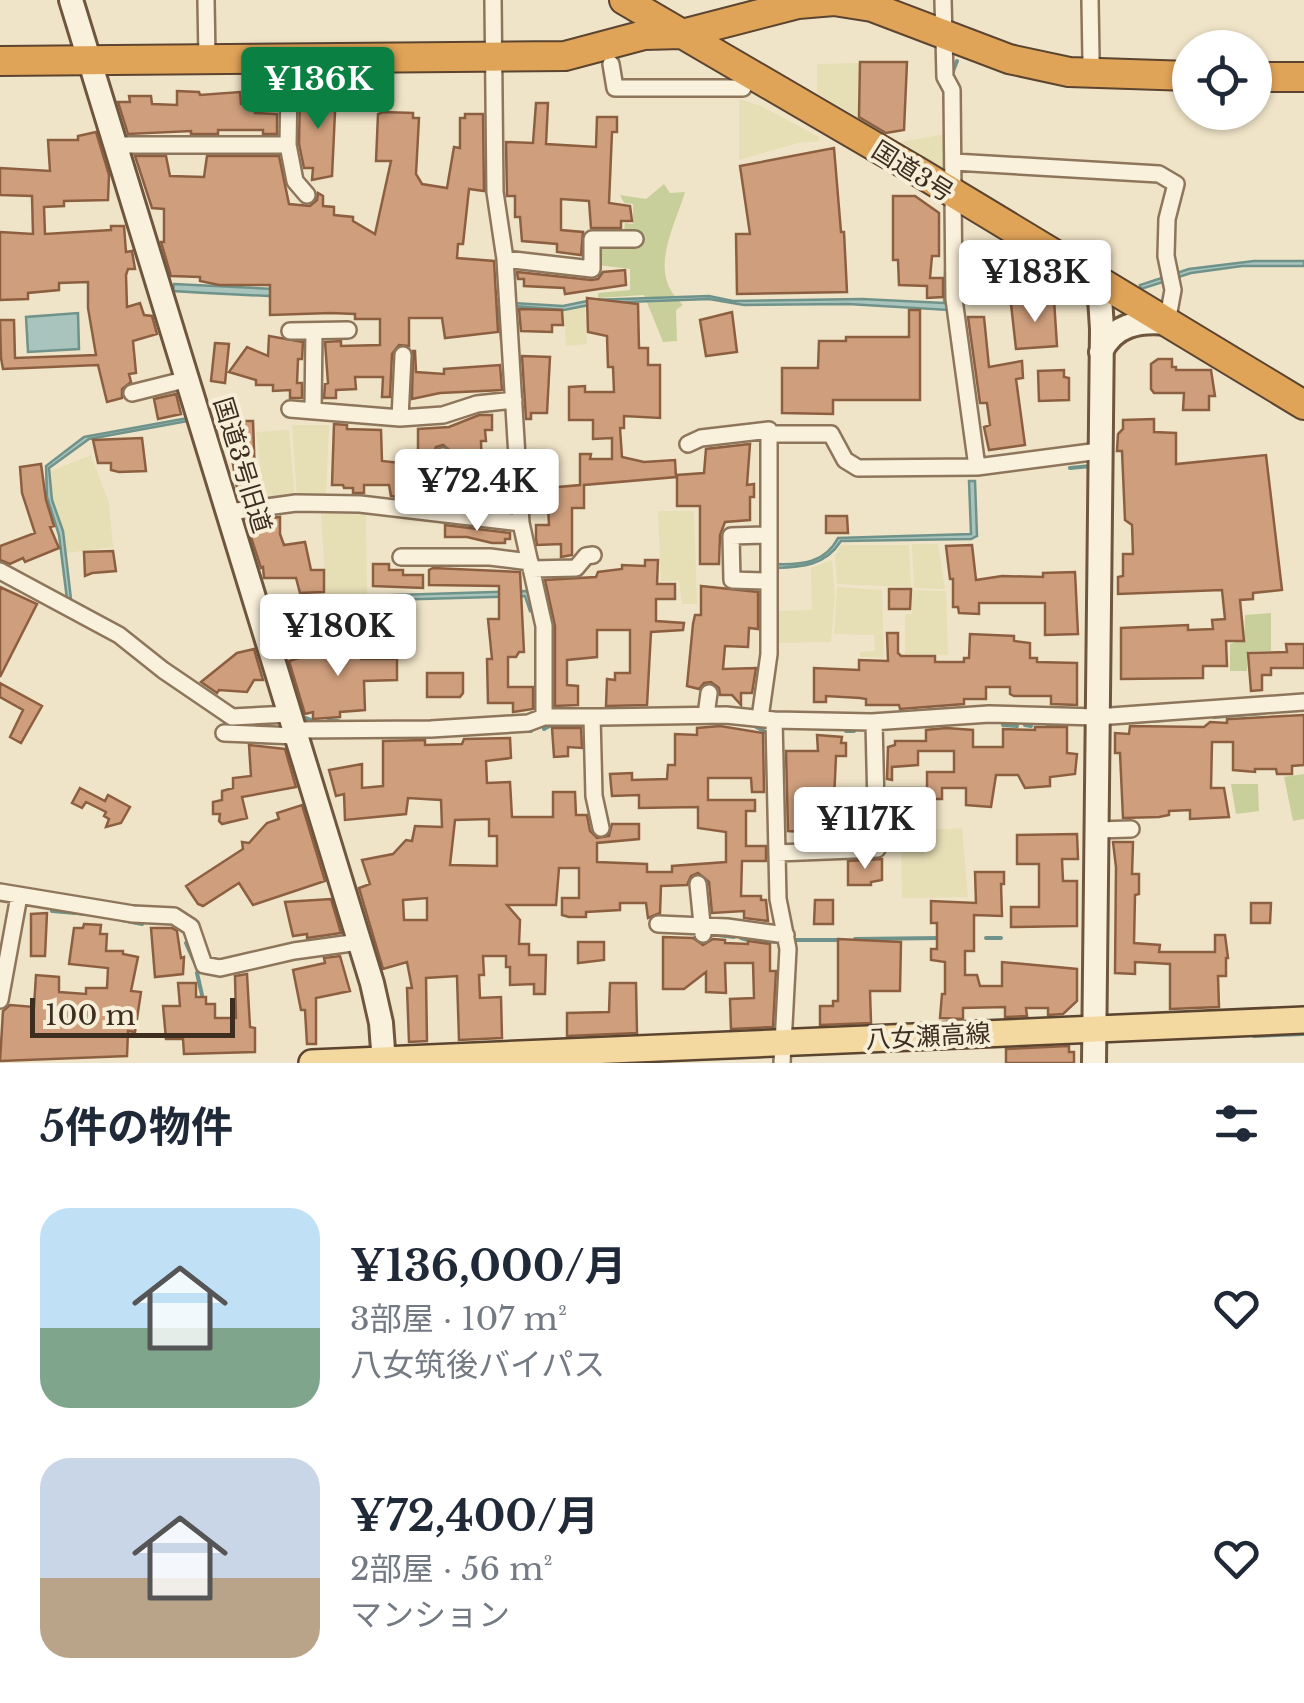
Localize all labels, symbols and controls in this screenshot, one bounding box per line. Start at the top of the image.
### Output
map controls [1172,30,1272,130]
button: locate [1172,30,1272,130]
pin: ¥136K [248,47,388,132]
text: ¥136K [263,59,373,99]
street label: 国道3号 [866,134,959,209]
pin: ¥183K [965,240,1105,325]
text: ¥183K [981,252,1089,292]
street label: 国道3号旧道 [207,393,278,537]
pin: ¥72.4K [396,449,558,534]
text: ¥72.4K [417,461,537,501]
pin: ¥180K [268,594,408,679]
text: ¥180K [282,606,394,646]
pin: ¥117K [795,787,935,872]
text: ¥117K [816,799,914,839]
scale bar [30,993,235,1038]
text: 100 m [45,998,136,1033]
street label: 八女瀬高線 [865,1018,991,1055]
icon: filters [1209,1096,1264,1151]
text: 5件の物件 [40,1101,233,1153]
text: ¥136,000/月 [350,1240,626,1292]
icon: home [120,1248,240,1368]
icon: heart [1209,1281,1264,1336]
text: 3部屋 · 107 m² [350,1299,567,1339]
text: 八女筑後バイパス [350,1345,605,1385]
text: ¥72,400/月 [350,1490,599,1542]
icon: home [120,1498,240,1618]
icon: heart [1209,1531,1264,1586]
text: 2部屋 · 56 m² [350,1549,553,1589]
text: マンション [350,1595,510,1635]

